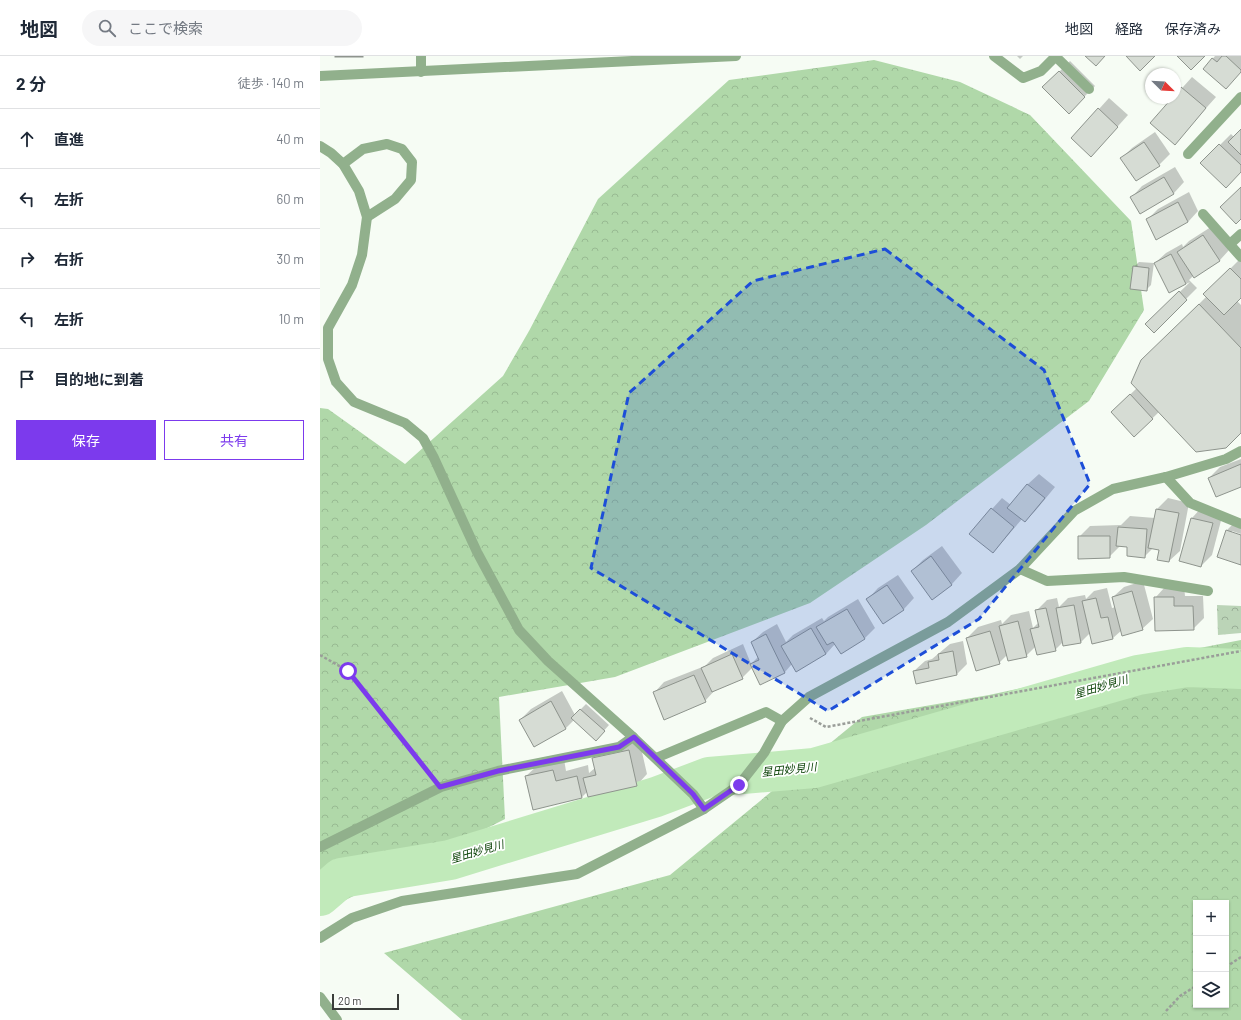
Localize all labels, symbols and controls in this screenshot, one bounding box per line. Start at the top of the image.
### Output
search box [82,10,362,46]
text: 地図 [20,17,58,40]
icon: search [96,17,118,39]
text: ここで検索 [128,19,203,37]
text: 地図 [1065,20,1093,37]
text: 経路 [1115,20,1143,37]
text: 保存済み [1165,20,1221,37]
north arrow [1145,68,1181,104]
text: 2 分 [16,73,46,93]
text: 徒歩 · 140 m [238,75,304,91]
icon: ahead [16,128,38,150]
text: 直進 [54,130,84,148]
text: 40 m [276,131,304,147]
icon: left [16,188,38,210]
text: 左折 [54,190,84,208]
text: 60 m [277,191,304,207]
icon: right [16,248,38,270]
text: 右折 [54,250,84,268]
text: 30 m [277,251,304,267]
icon: left [16,308,38,330]
text: 左折 [54,310,84,328]
text: 10 m [279,311,304,327]
icon: arrive [16,368,38,390]
text: 目的地に到着 [54,370,144,388]
button: 保存 [16,420,156,460]
button: 共有 [164,420,304,460]
route start [339,662,357,680]
water label: 星田妙見川 [1073,672,1130,700]
water label: 星田妙見川 [761,760,818,778]
route end [730,776,748,794]
water label: 星田妙見川 [449,837,506,865]
map controls [1193,900,1229,1008]
button: + [1193,900,1229,936]
button: − [1193,936,1229,972]
button: layers [1193,972,1229,1008]
scale bar [332,992,399,1011]
text: 20 m [338,994,361,1007]

